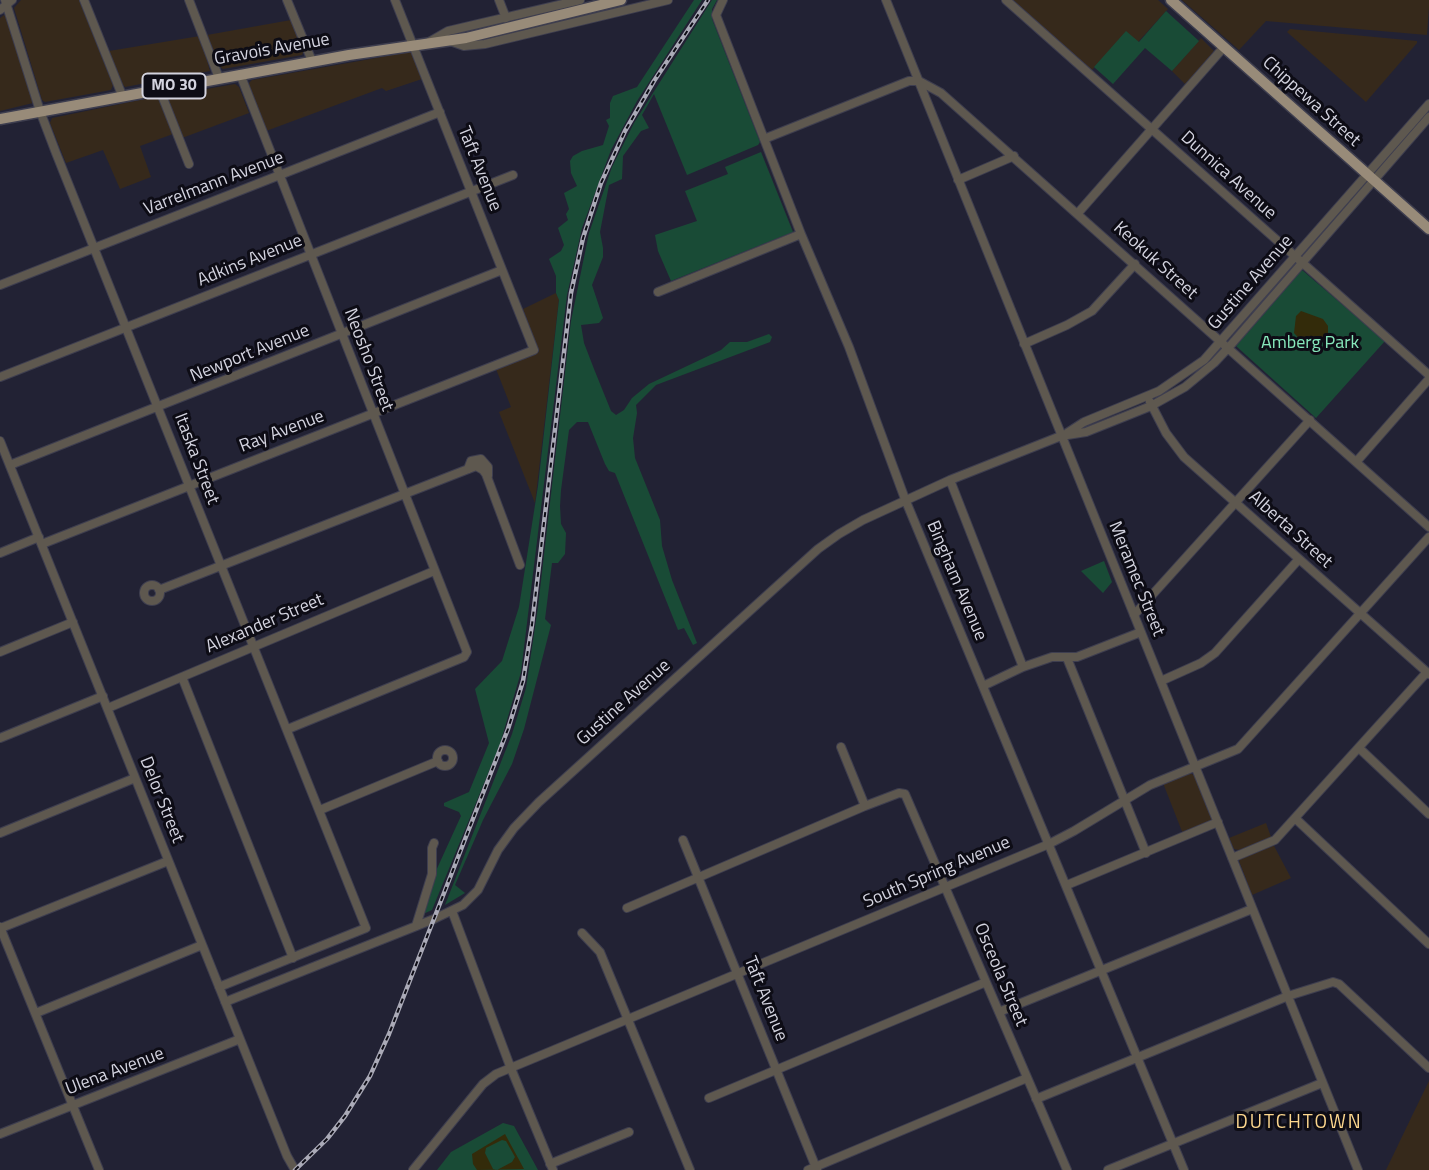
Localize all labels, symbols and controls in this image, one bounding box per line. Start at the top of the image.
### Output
street label: Gravois Avenue [213,29,331,71]
street label: Chippewa Street [1258,52,1364,152]
road number: MO 30 [142,74,206,99]
street label: Taft Avenue [452,123,506,215]
street label: Dunnica Avenue [1176,127,1280,225]
street label: Varrelmann Avenue [141,147,287,221]
street label: Keokuk Street [1108,218,1202,304]
street label: Adkins Avenue [194,230,306,292]
street label: Gustine Avenue [1204,231,1298,335]
street label: Neosho Street [338,305,398,415]
street label: Newport Avenue [187,320,313,388]
park label: Amberg Park [1261,333,1359,355]
street label: Ray Avenue [237,406,327,458]
street label: Itaska Street [169,410,223,508]
street label: Alberta Street [1244,487,1336,573]
street label: Bingham Avenue [921,518,991,644]
street label: Meramec Street [1103,519,1169,639]
street label: Alexander Street [203,589,327,659]
street label: Gustine Avenue [573,655,675,751]
street label: Delor Street [134,754,188,846]
street label: South Spring Avenue [860,832,1014,914]
street label: Osceola Street [969,920,1031,1030]
street label: Taft Avenue [738,953,792,1045]
street label: Ulena Avenue [63,1043,167,1101]
district label: DUTCHTOWN [1237,1112,1361,1134]

